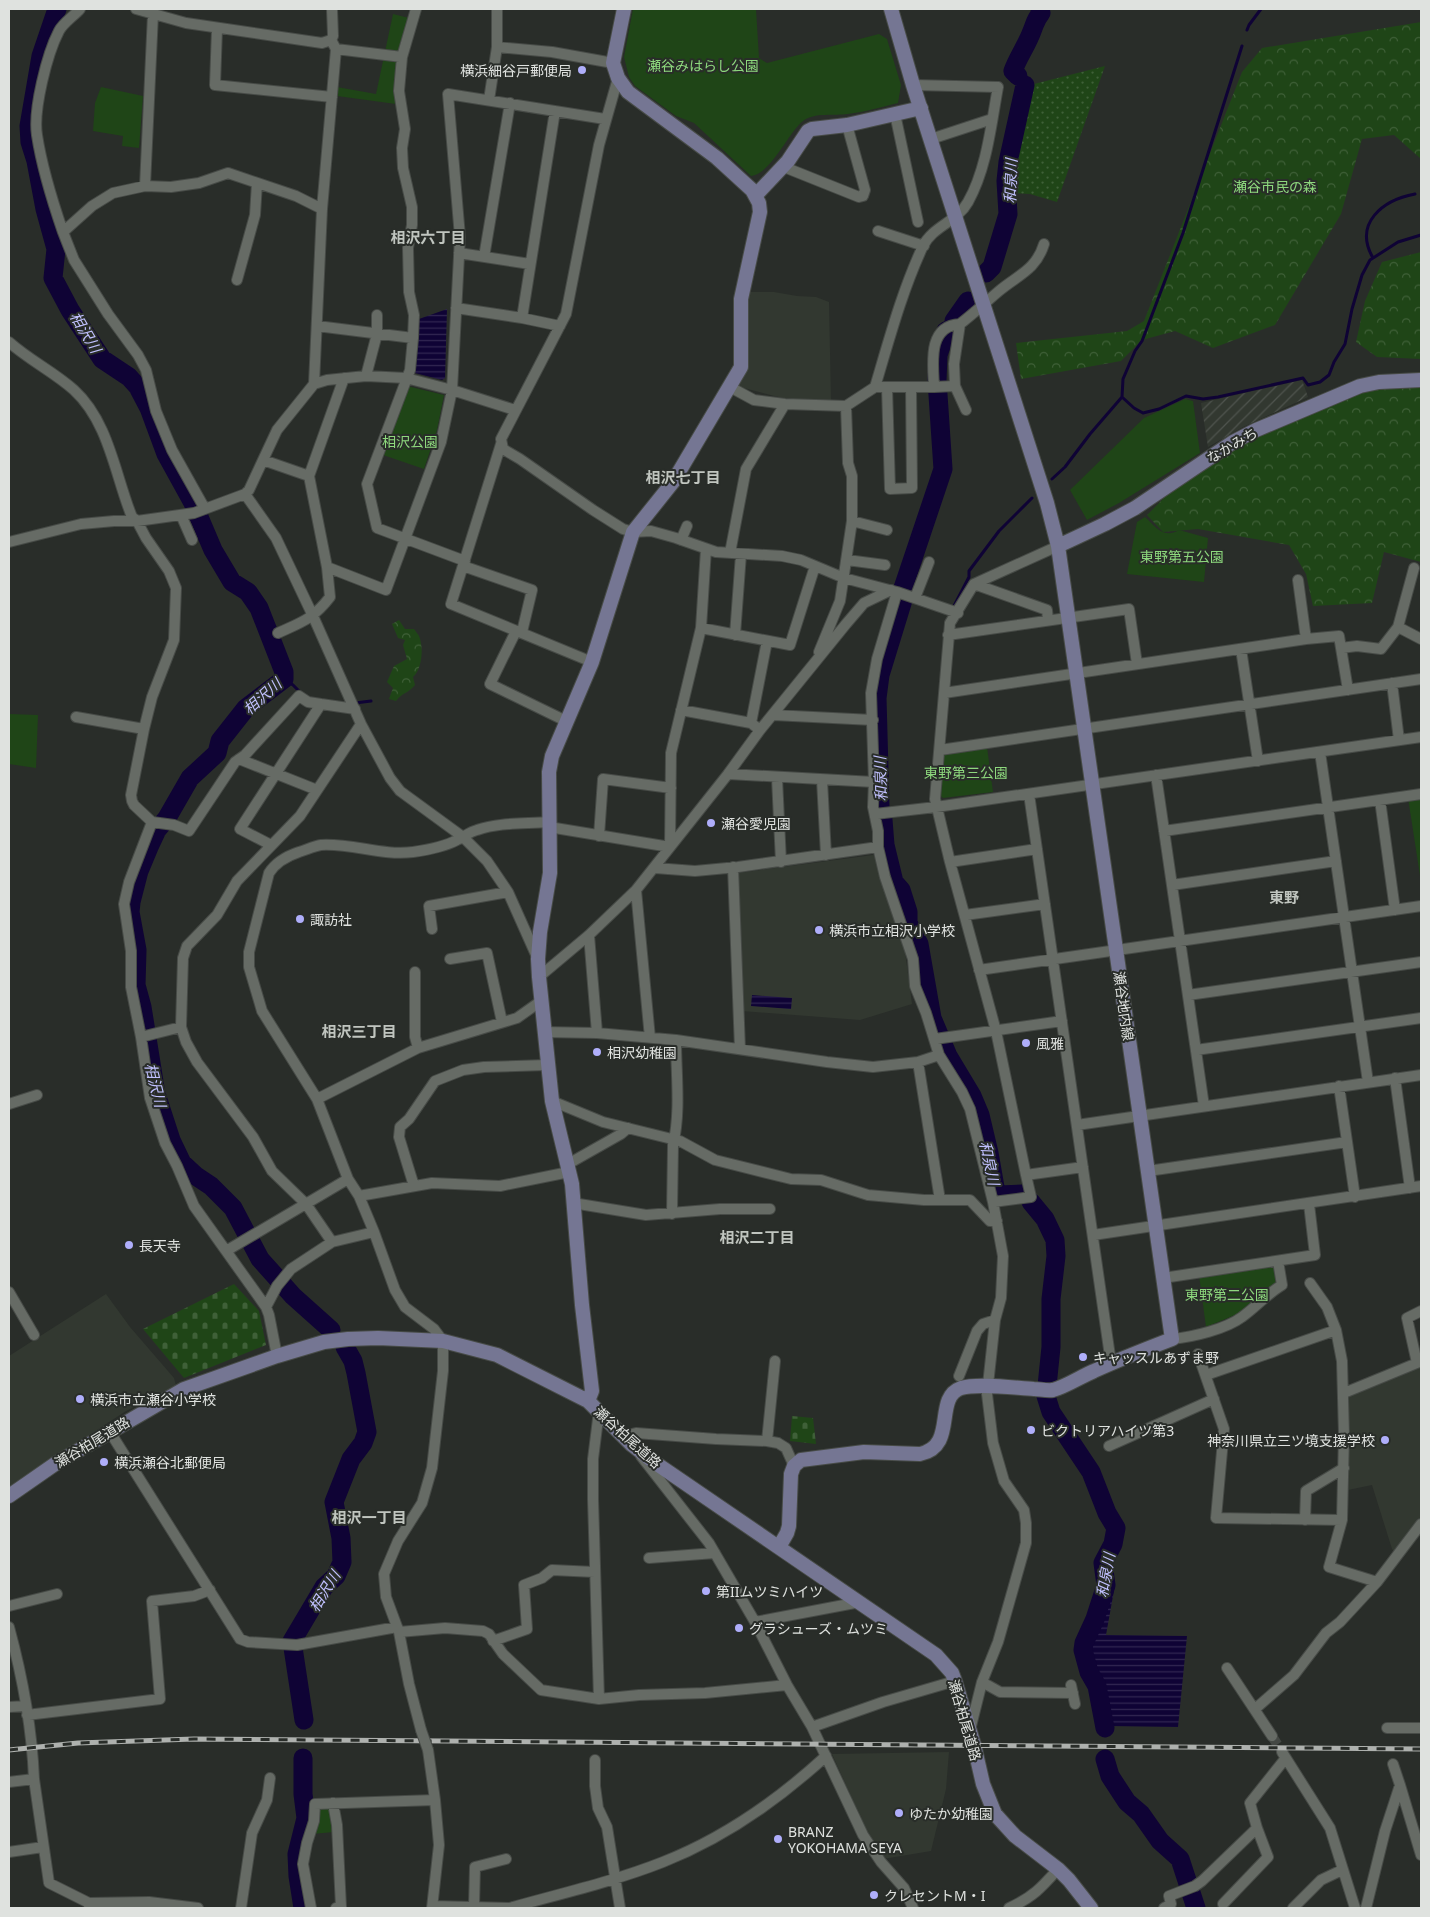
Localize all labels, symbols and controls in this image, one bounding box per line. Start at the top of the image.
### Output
park label: 瀬谷みはらし公園 [647,56,759,75]
place label: 横浜細谷戸郵便局 [460,61,572,80]
marker: 横浜細谷戸郵便局 [576,64,588,76]
water label: 和泉川 [999,156,1021,204]
park label: 瀬谷市民の森 [1233,177,1317,196]
district label: 相沢六丁目 [390,227,466,247]
water label: 相沢川 [66,308,107,358]
street label: なかみち [1203,423,1261,467]
park label: 相沢公園 [382,432,438,451]
district label: 相沢七丁目 [645,467,721,487]
park label: 東野第五公園 [1140,547,1224,566]
water label: 相沢川 [239,672,287,718]
water label: 和泉川 [869,754,891,802]
park label: 東野第三公園 [924,763,1008,782]
place label: 瀬谷愛児園 [721,814,791,833]
marker: 瀬谷愛児園 [705,817,717,829]
district label: 東野 [1269,887,1299,907]
place label: 諏訪社 [310,910,352,929]
marker: 諏訪社 [294,913,306,925]
place label: 横浜市立相沢小学校 [829,921,955,940]
marker: 横浜市立相沢小学校 [813,924,825,936]
street label: 瀬谷地内線 [1110,970,1138,1042]
district label: 相沢三丁目 [321,1021,397,1041]
place label: 風雅 [1036,1034,1064,1053]
marker: 風雅 [1020,1037,1032,1049]
place label: 相沢幼稚園 [607,1043,677,1062]
marker: 相沢幼稚園 [591,1046,603,1058]
water label: 相沢川 [141,1061,172,1111]
water label: 和泉川 [976,1139,1005,1189]
district label: 相沢二丁目 [719,1227,795,1247]
place label: 長天寺 [139,1236,181,1255]
marker: 長天寺 [123,1239,135,1251]
park label: 東野第二公園 [1185,1285,1269,1304]
place label: キャッスルあずま野 [1093,1348,1219,1367]
marker: キャッスルあずま野 [1077,1351,1089,1363]
place label: 横浜市立瀬谷小学校 [90,1390,216,1409]
marker: 横浜市立瀬谷小学校 [74,1393,86,1405]
street label: 瀬谷柏尾道路 [590,1402,666,1472]
street label: 瀬谷柏尾道路 [51,1412,133,1472]
place label: ビクトリアハイツ第3 [1041,1421,1174,1440]
marker: ビクトリアハイツ第3 [1025,1424,1037,1436]
place label: 神奈川県立三ツ境支援学校 [1207,1431,1375,1450]
marker: 神奈川県立三ツ境支援学校 [1379,1434,1391,1446]
place label: 横浜瀬谷北郵便局 [114,1453,226,1472]
marker: 横浜瀬谷北郵便局 [98,1456,110,1468]
district label: 相沢一丁目 [331,1507,407,1527]
water label: 和泉川 [1091,1549,1119,1599]
water label: 相沢川 [304,1565,345,1615]
place label: 第IIムツミハイツ [716,1582,823,1601]
marker: 第IIムツミハイツ [700,1585,712,1597]
place label: グラシューズ・ムツミ [749,1619,888,1638]
marker: グラシューズ・ムツミ [733,1622,745,1634]
street label: 瀬谷柏尾道路 [944,1677,986,1763]
place label: ゆたか幼稚園 [909,1804,993,1823]
marker: ゆたか幼稚園 [893,1807,905,1819]
place label: BRANZ YOKOHAMA SEYA [788,1822,902,1857]
marker: BRANZ YOKOHAMA SEYA [772,1833,784,1845]
place label: クレセントM・I [884,1886,986,1905]
marker: クレセントM・I [868,1889,880,1901]

